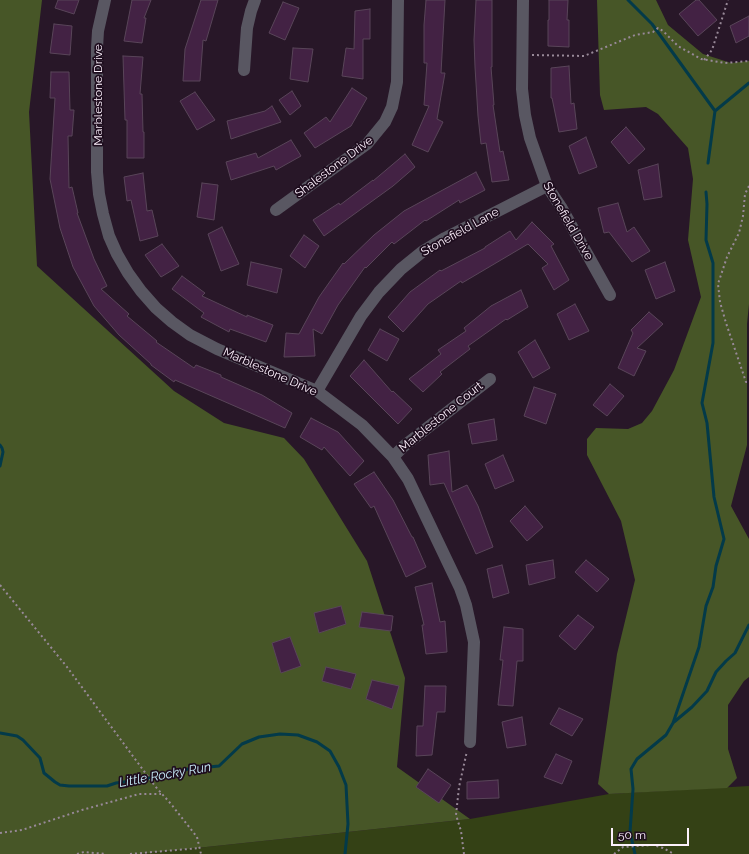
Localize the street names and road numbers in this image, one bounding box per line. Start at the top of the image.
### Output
street label: Marblestone Drive [91,44,105,146]
street label: Shalestone Drive [292,133,376,201]
street label: Stonefield Drive [540,179,596,263]
street label: Stonefield Lane [419,205,501,259]
street label: Marblestone Drive [221,345,319,399]
street label: Marblestone Court [396,379,486,455]

